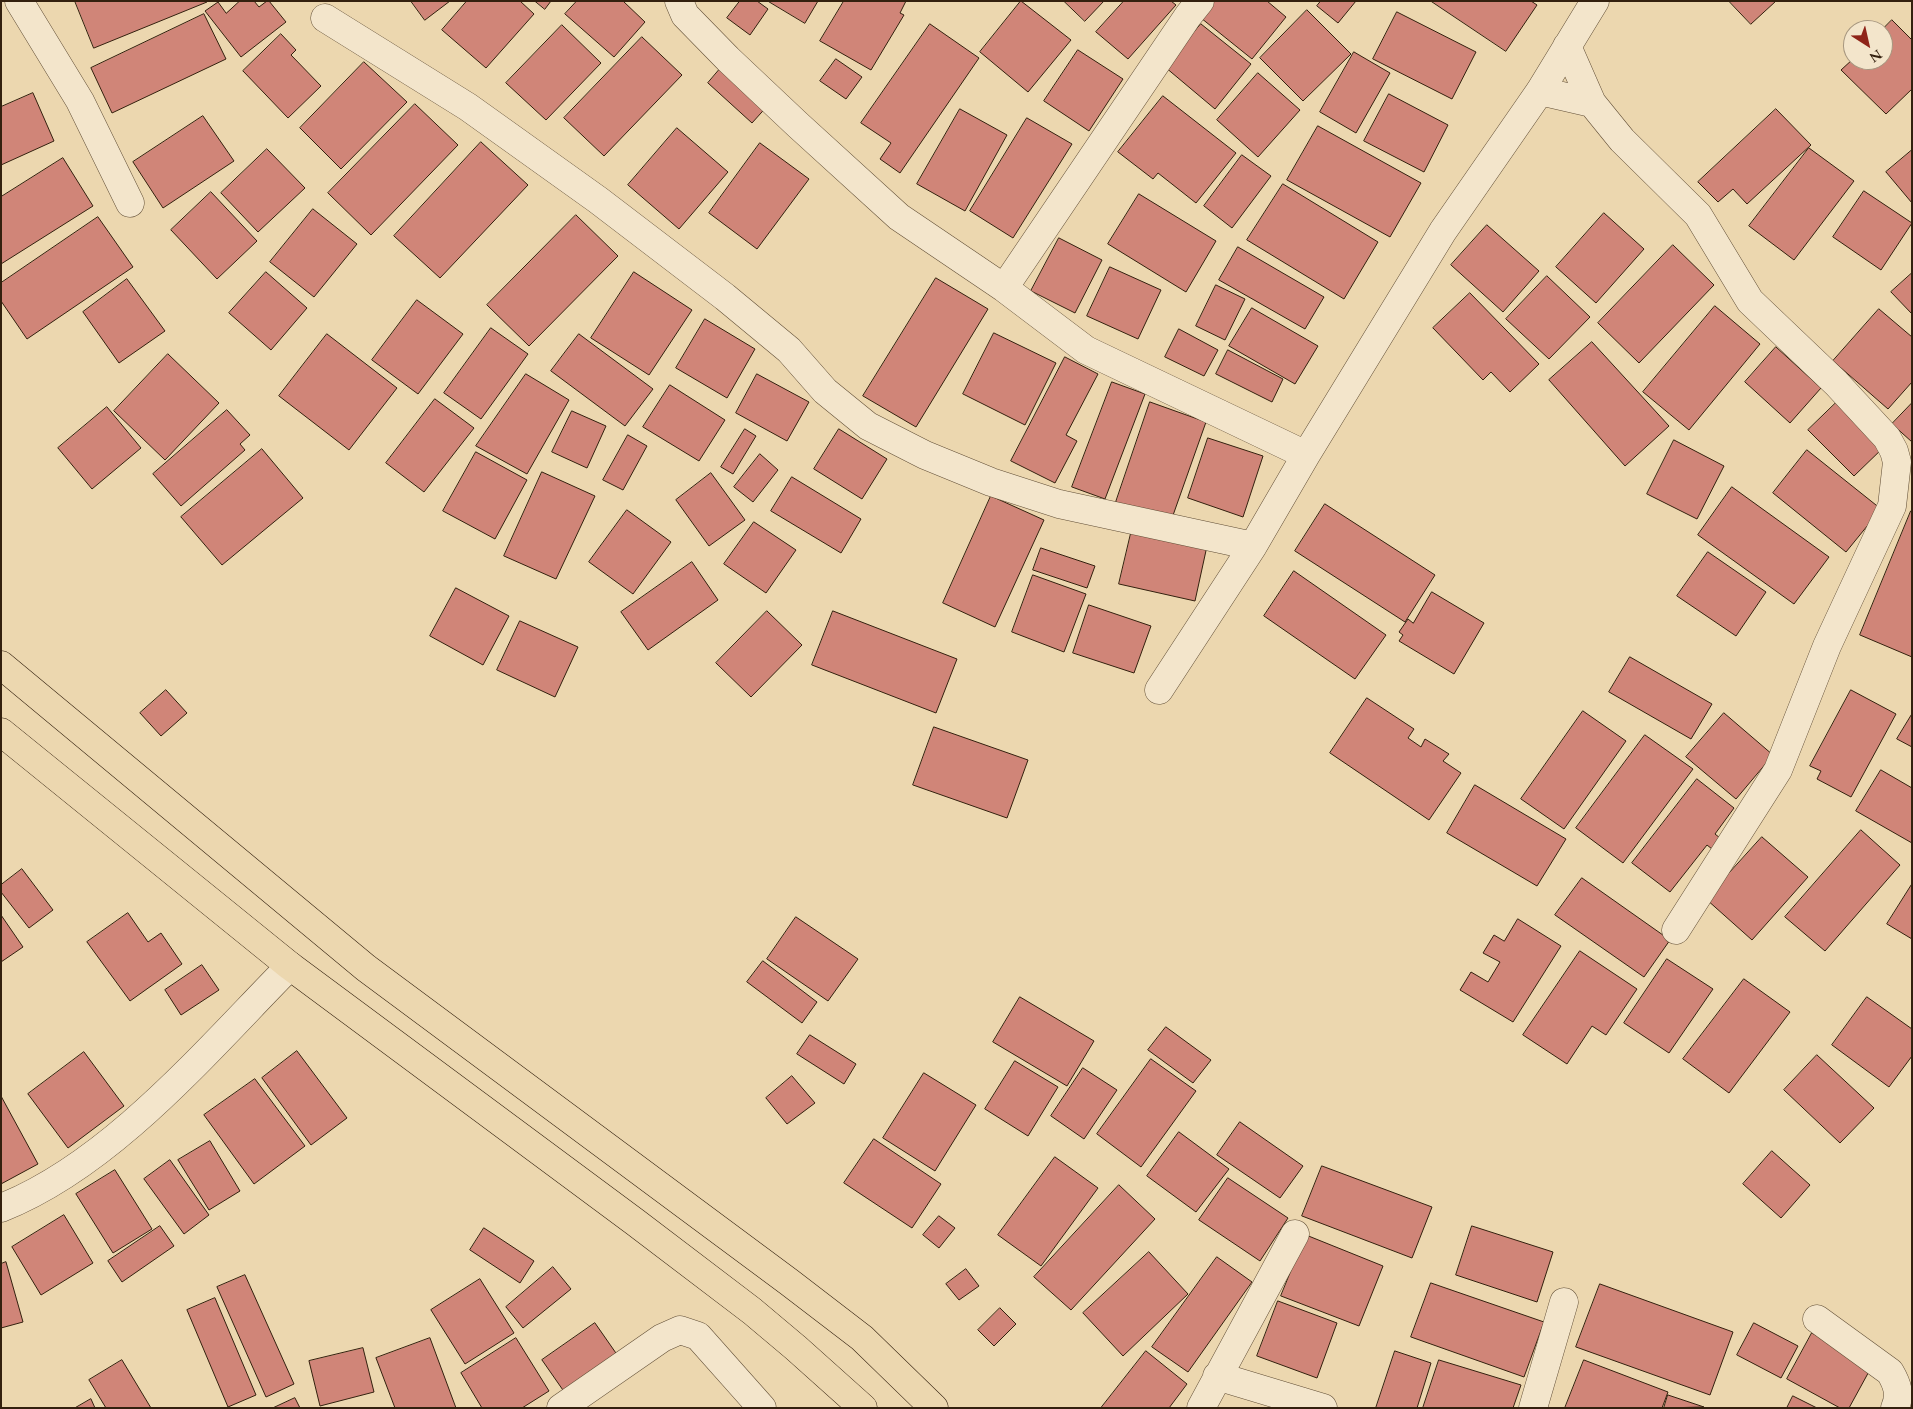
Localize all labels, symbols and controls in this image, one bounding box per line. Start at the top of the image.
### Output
north arrow [1843,20,1893,70]
text: N [1866,46,1886,67]

